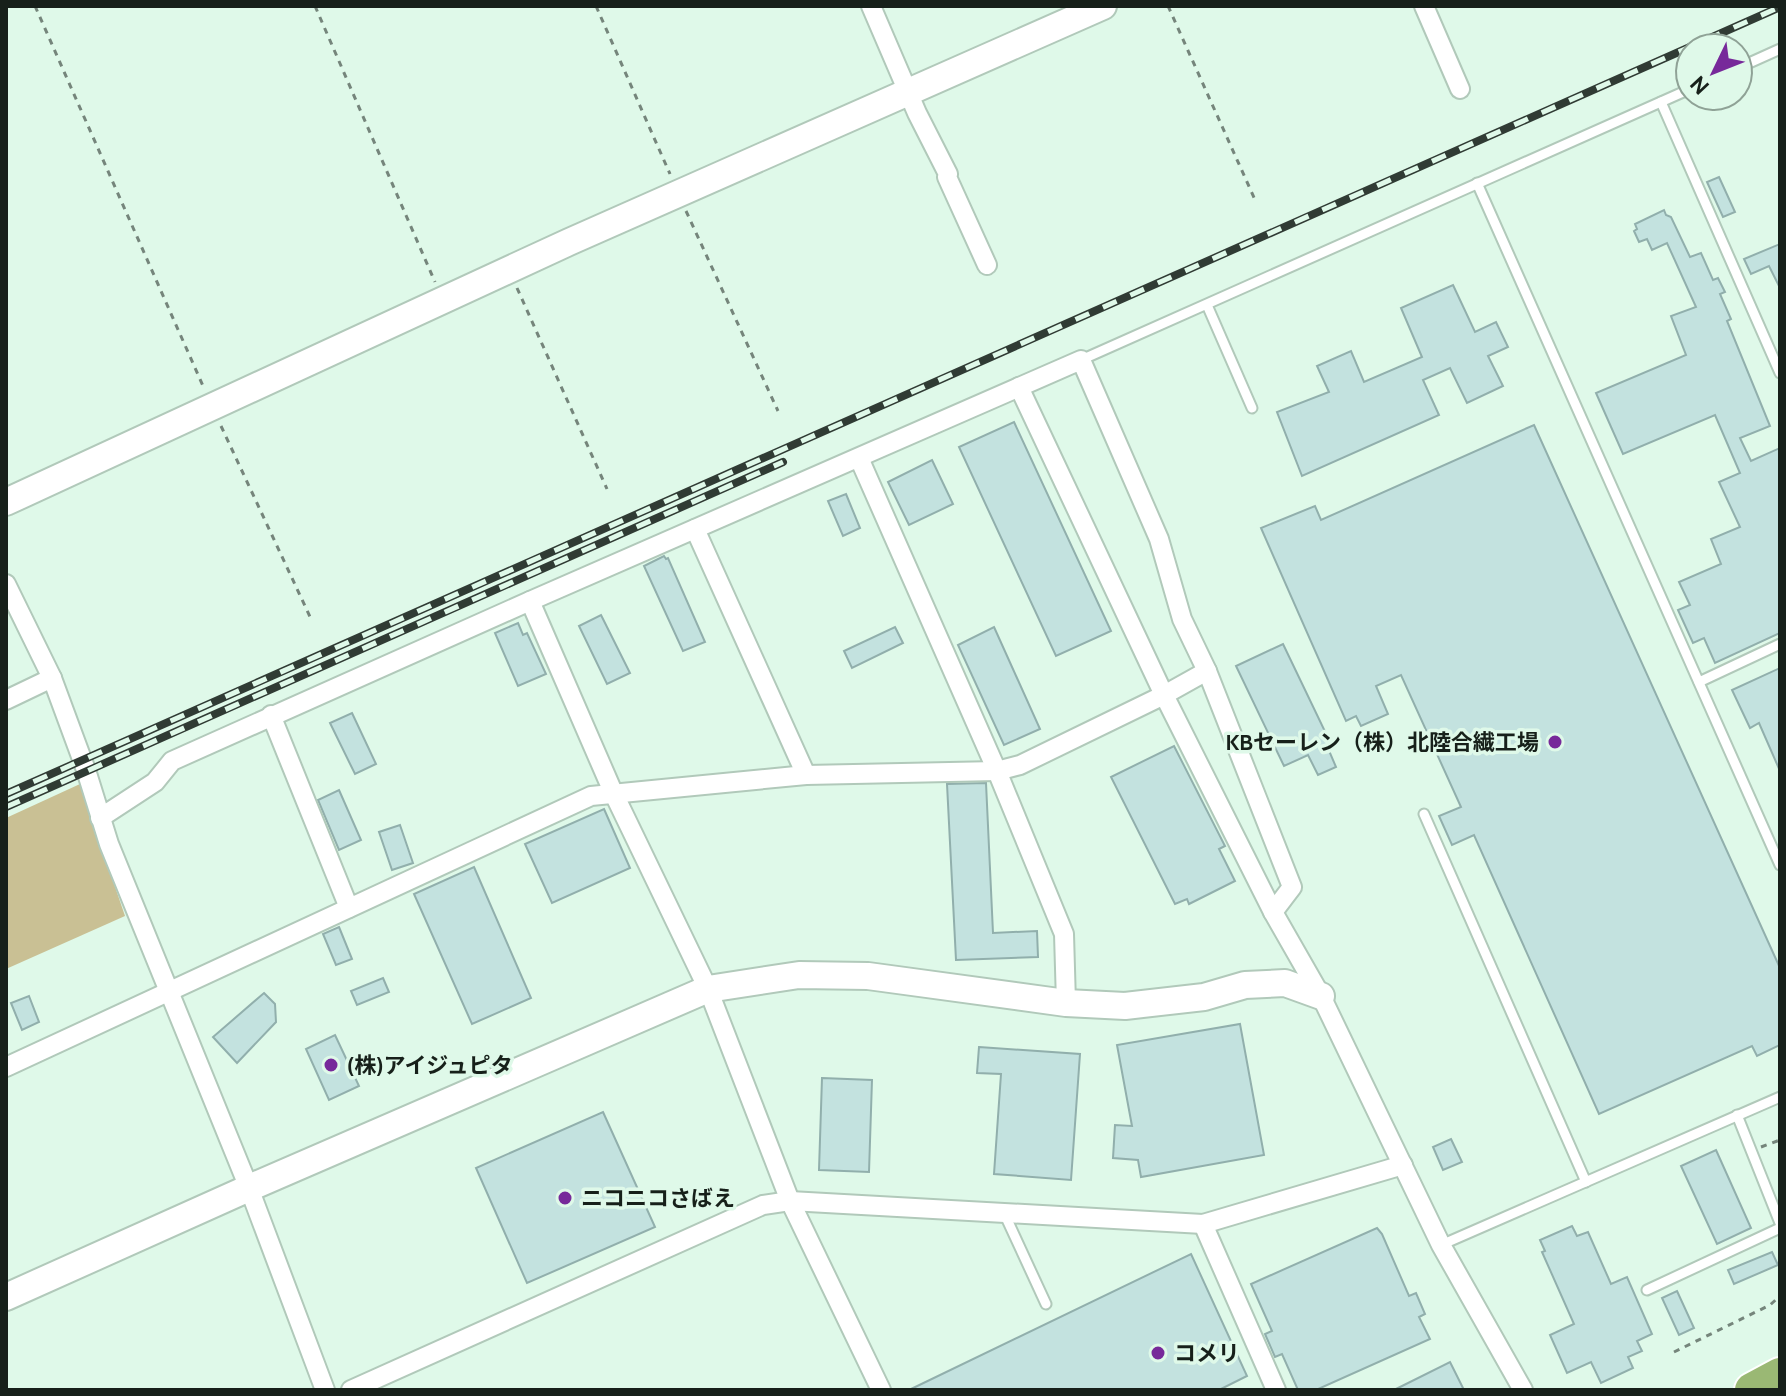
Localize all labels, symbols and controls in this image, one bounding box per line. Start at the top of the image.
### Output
north arrow [1674,32,1754,112]
text: N [1685,70,1715,100]
place label: KBセーレン（株）北陸合繊工場 [1225,729,1539,756]
marker: KBセーレン（株）北陸合繊工場 [1546,733,1564,751]
place label: (株)アイジュピタ [347,1052,513,1079]
marker: (株)アイジュピタ [322,1056,340,1074]
place label: ニコニコさばえ [581,1185,735,1212]
marker: ニコニコさばえ [556,1189,574,1207]
place label: コメリ [1174,1340,1240,1367]
marker: コメリ [1149,1344,1167,1362]

